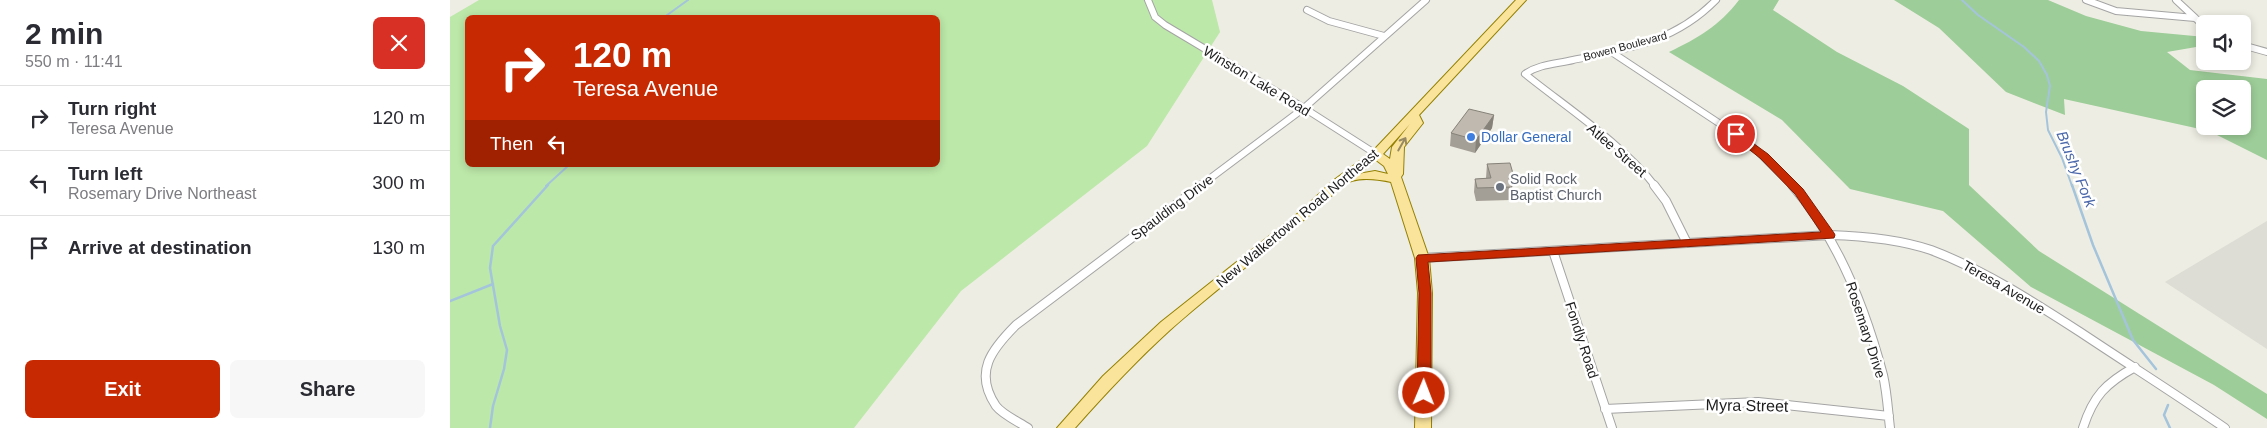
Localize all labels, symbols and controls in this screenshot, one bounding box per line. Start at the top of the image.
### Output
map controls [2196,15,2251,135]
button: sound [2196,15,2251,70]
text: 2 min [25,17,103,50]
button: close [373,17,425,69]
street label: Bowen Boulevard [1582,29,1668,63]
icon: right [490,35,555,100]
text: 120 m [573,35,672,74]
street label: Winston Lake Road [1201,43,1313,119]
text: 550 m · 11:41 [25,53,123,70]
text: Teresa Avenue [573,76,718,101]
button: layers [2196,80,2251,135]
text: Turn right [68,98,156,119]
icon: right [25,104,53,132]
text: 120 m [372,107,425,128]
pin [1715,113,1757,155]
text: Teresa Avenue [68,120,174,137]
street label: Atlee Street [1584,120,1650,180]
icon: arrive [1722,120,1750,148]
water label: Brushy Fork [2053,128,2100,211]
place label: Dollar General [1481,129,1571,145]
icon: left [543,130,571,158]
marker: Dollar General [1465,131,1477,143]
text: Then [490,133,533,154]
one-way arrow [1397,138,1407,152]
street label: New Walkertown Road Northeast [1213,145,1381,290]
text: Turn left [68,163,143,184]
icon: left [25,169,53,197]
street label: Spaulding Drive [1128,171,1216,243]
place label: Solid Rock Baptist Church [1510,171,1602,203]
text: 300 m [372,172,425,193]
marker: Solid Rock Baptist Church [1494,181,1506,193]
text: Rosemary Drive Northeast [68,185,257,202]
icon: arrive [25,234,53,262]
text: Arrive at destination [68,237,252,258]
text: 130 m [372,237,425,258]
street label: Teresa Avenue [1960,257,2048,317]
street label: Rosemary Drive [1843,280,1889,380]
street label: Fondly Road [1562,300,1602,380]
button: Exit [25,360,220,418]
button: Share [230,360,425,418]
position arrow [1397,366,1449,418]
street label: Myra Street [1706,396,1789,415]

